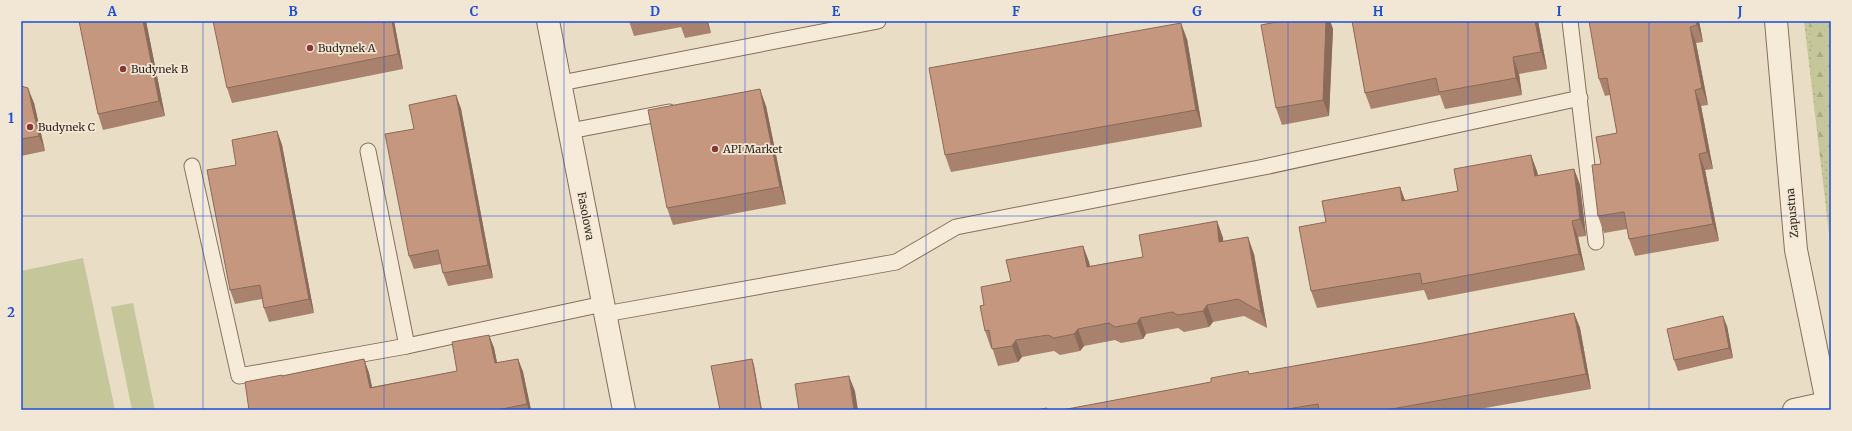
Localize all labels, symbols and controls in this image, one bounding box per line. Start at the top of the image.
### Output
text: A [106,3,117,20]
text: B [288,3,298,20]
text: C [470,3,479,20]
text: D [650,3,660,20]
text: E [832,3,841,20]
text: F [1012,3,1020,20]
text: G [1192,3,1202,20]
text: H [1373,3,1384,20]
text: I [1556,3,1562,20]
text: J [1736,3,1743,20]
place label: Budynek A [318,41,376,55]
marker: Budynek A [305,43,315,53]
place label: Budynek B [131,62,189,76]
marker: Budynek B [118,64,128,74]
text: 1 [8,110,14,127]
place label: Budynek C [38,120,95,134]
marker: Budynek C [25,122,35,132]
place label: API Market [722,142,783,156]
marker: API Market [710,144,720,154]
street label: Zapustna [1783,188,1801,238]
street label: Fasolowa [574,191,598,241]
text: 2 [7,304,15,321]

